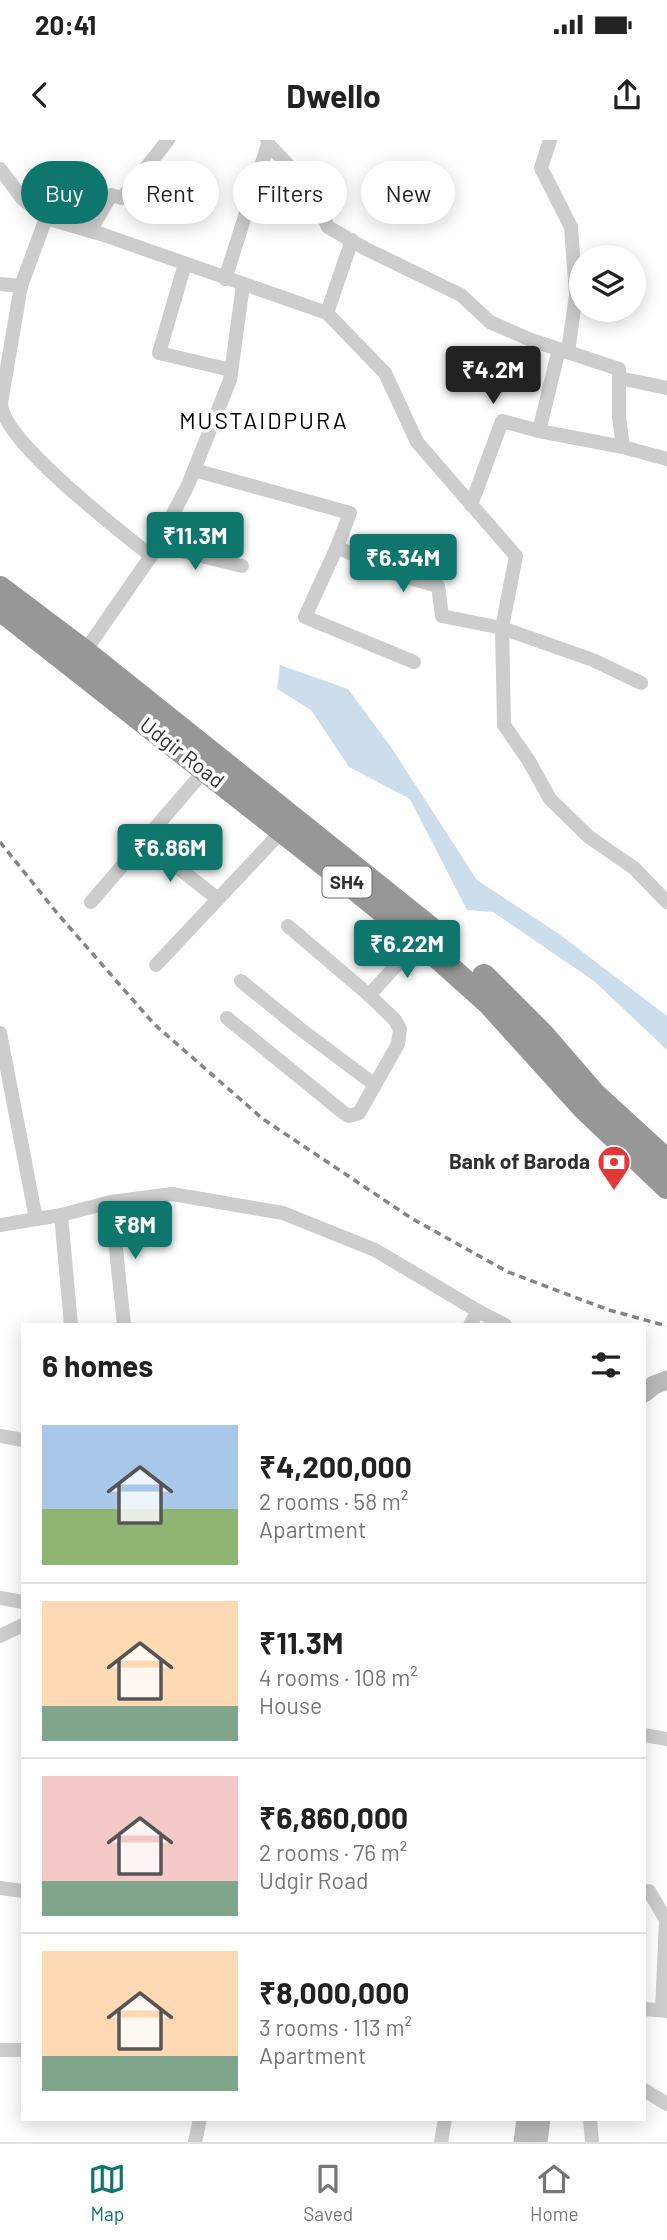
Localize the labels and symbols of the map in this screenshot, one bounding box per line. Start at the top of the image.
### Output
pin: ₹4.2M [444,346,542,406]
district label: MUSTAIDPURA [179,406,349,434]
pin: ₹11.3M [138,512,252,572]
pin: ₹6.34M [346,534,460,594]
street label: Udgir Road [136,711,230,792]
pin: ₹6.86M [113,824,227,884]
road number: SH4 [322,866,372,898]
pin: ₹6.22M [350,920,464,980]
bank icon: Bank of Baroda [595,1143,633,1192]
place label: Bank of Baroda [449,1148,590,1173]
pin: ₹8M [101,1202,169,1261]

